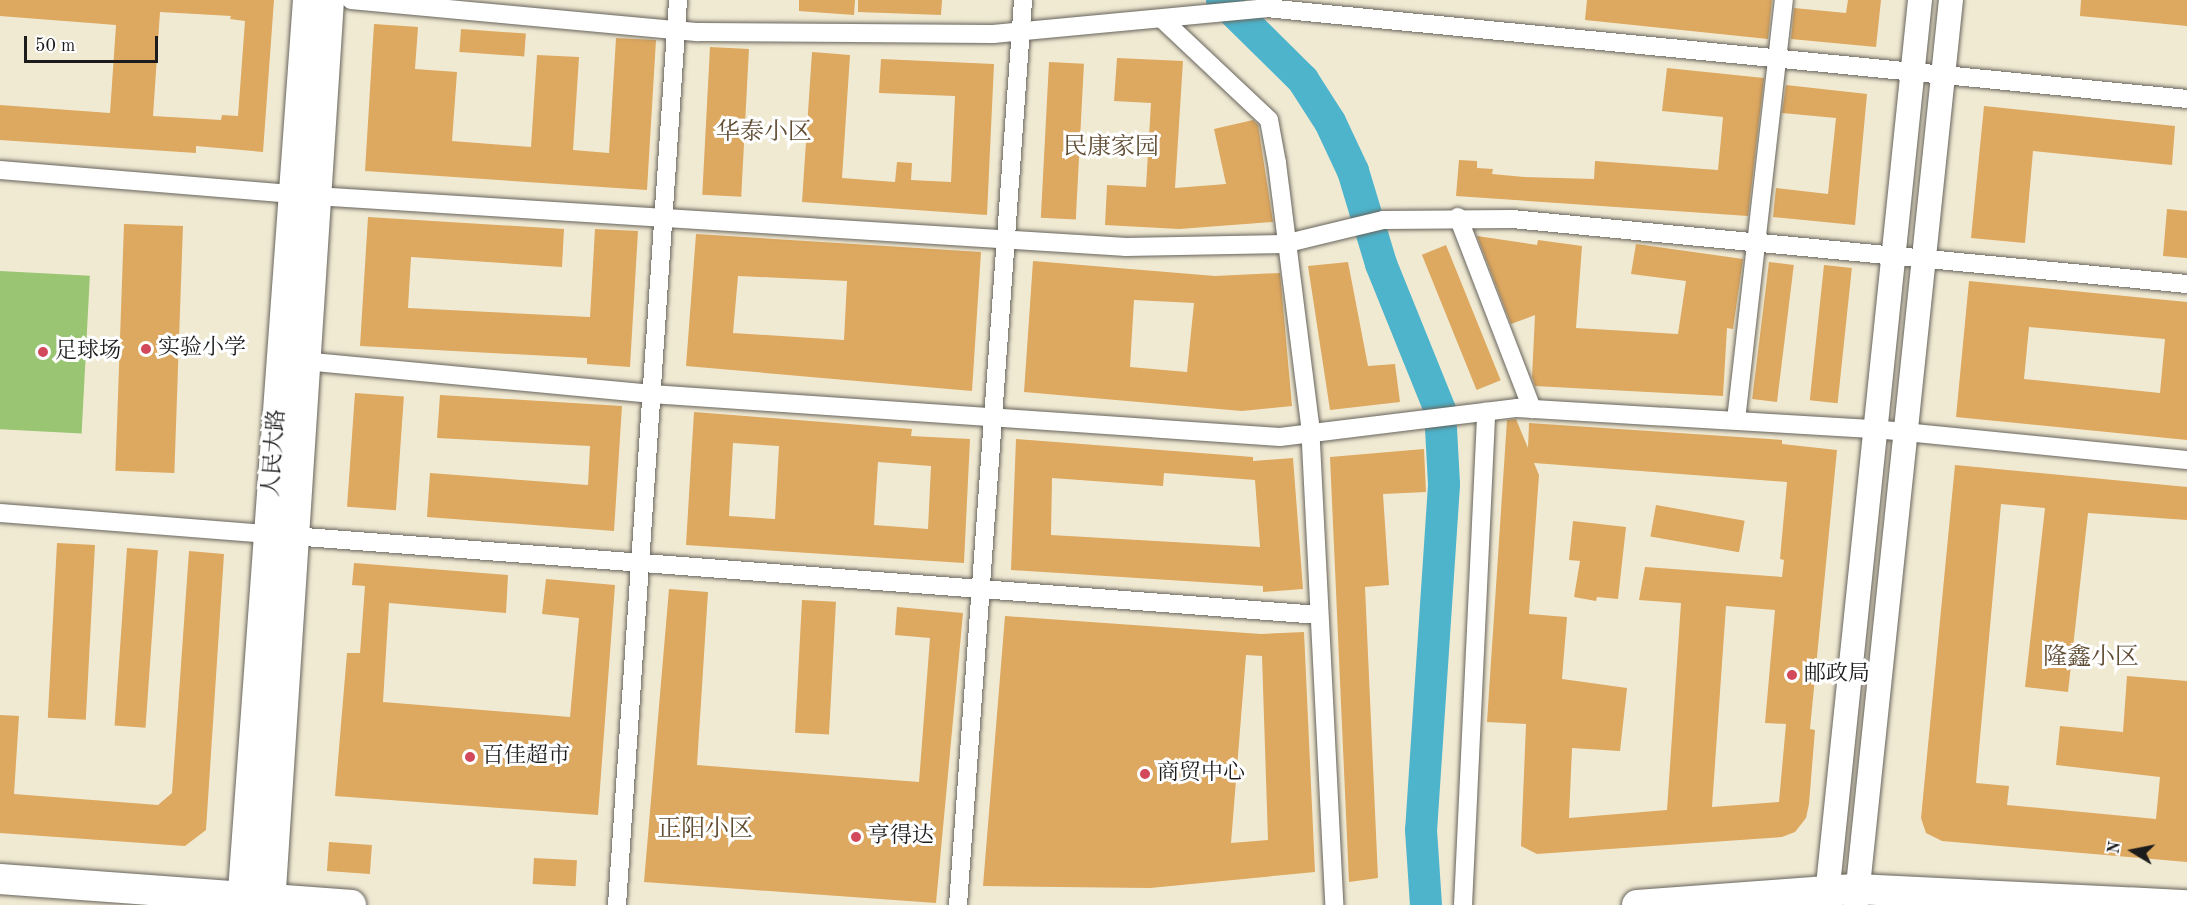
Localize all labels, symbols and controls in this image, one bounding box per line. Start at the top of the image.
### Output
scale bar [27,24,160,62]
text: 50 m [35,37,75,55]
district label: 华泰小区 [716,120,812,148]
district label: 民康家园 [1063,135,1159,163]
place label: 实验小学 [158,336,246,362]
place label: 足球场 [55,339,121,365]
marker: 实验小学 [139,342,153,356]
marker: 足球场 [36,345,50,359]
street label: 人民大路 [259,408,291,498]
district label: 隆鑫小区 [2043,645,2139,673]
place label: 邮政局 [1804,662,1870,688]
marker: 邮政局 [1785,668,1799,682]
place label: 百佳超市 [482,744,570,770]
marker: 百佳超市 [463,750,477,764]
place label: 商贸中心 [1157,761,1245,787]
marker: 商贸中心 [1138,767,1152,781]
district label: 正阳小区 [657,817,753,845]
north arrow [2103,821,2163,881]
place label: 亨得达 [868,824,934,850]
marker: 亨得达 [849,830,863,844]
text: N [2106,840,2124,855]

